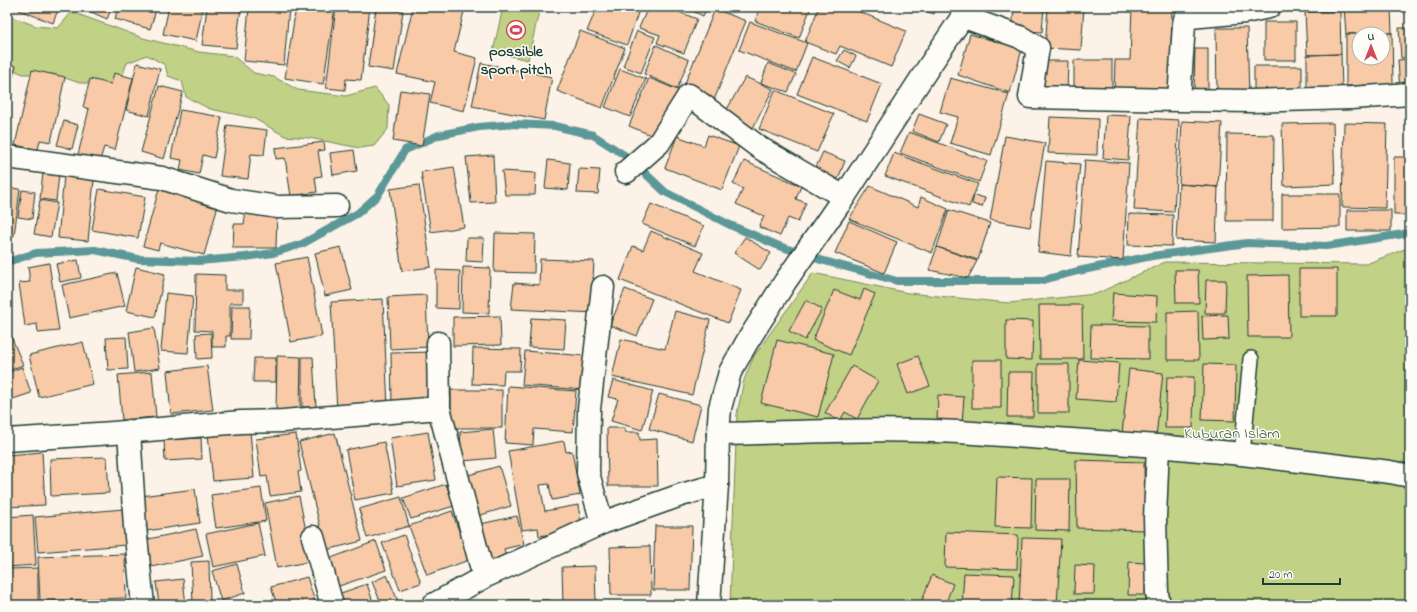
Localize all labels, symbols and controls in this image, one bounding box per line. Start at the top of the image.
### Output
sports icon: possible sport pitch [505,19,527,41]
north arrow [1351,26,1391,66]
text: U [1368,29,1375,45]
place label: possible sport pitch [480,40,552,82]
park label: Kuburan Islam [1184,422,1280,446]
scale bar [1263,560,1340,586]
text: 20 m [1269,566,1292,584]

